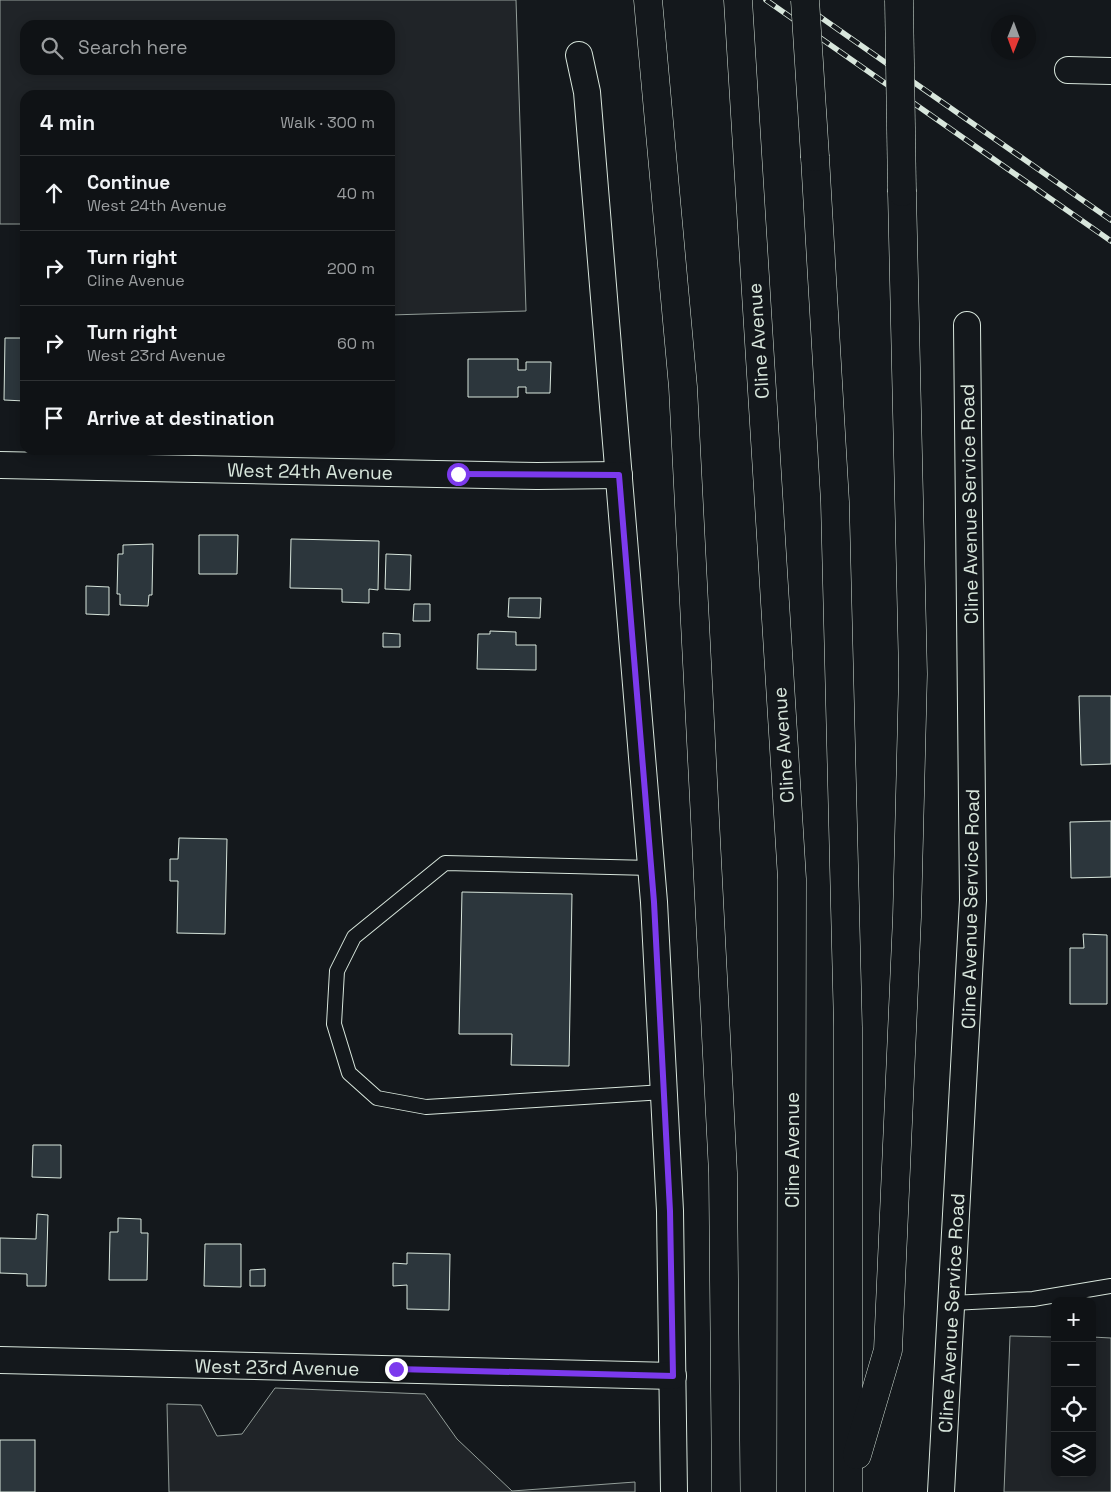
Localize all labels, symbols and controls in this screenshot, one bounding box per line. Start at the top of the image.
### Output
north arrow [991,15,1036,60]
search box [20,20,395,75]
icon: search [38,34,66,62]
text: Search here [78,35,188,60]
text: 4 min [40,109,95,136]
text: Walk · 300 m [280,112,375,133]
text: Continue [87,170,170,195]
icon: ahead [40,179,68,207]
text: 40 m [337,183,375,204]
text: West 24th Avenue [87,195,227,216]
text: Turn right [87,245,177,270]
icon: right [40,254,68,282]
text: 200 m [327,258,375,279]
text: Cline Avenue [87,270,185,291]
street label: Cline Avenue [742,282,775,400]
text: Turn right [87,320,177,345]
icon: right [40,329,68,357]
text: 60 m [337,333,375,354]
text: West 23rd Avenue [87,345,226,366]
street label: Cline Avenue Service Road [955,384,984,624]
icon: arrive [40,404,68,432]
text: Arrive at destination [87,406,275,431]
street label: West 24th Avenue [227,458,393,485]
route start [447,463,470,486]
street label: Cline Avenue [767,686,800,804]
street label: Cline Avenue Service Road [956,789,985,1029]
street label: Cline Avenue [780,1092,805,1208]
street label: Cline Avenue Service Road [933,1192,970,1434]
map controls [1051,1297,1096,1477]
button: + [1051,1297,1096,1342]
button: − [1051,1342,1096,1387]
street label: West 23rd Avenue [194,1354,360,1381]
route end [385,1358,408,1381]
button: locate [1051,1387,1096,1432]
button: layers [1051,1432,1096,1477]

